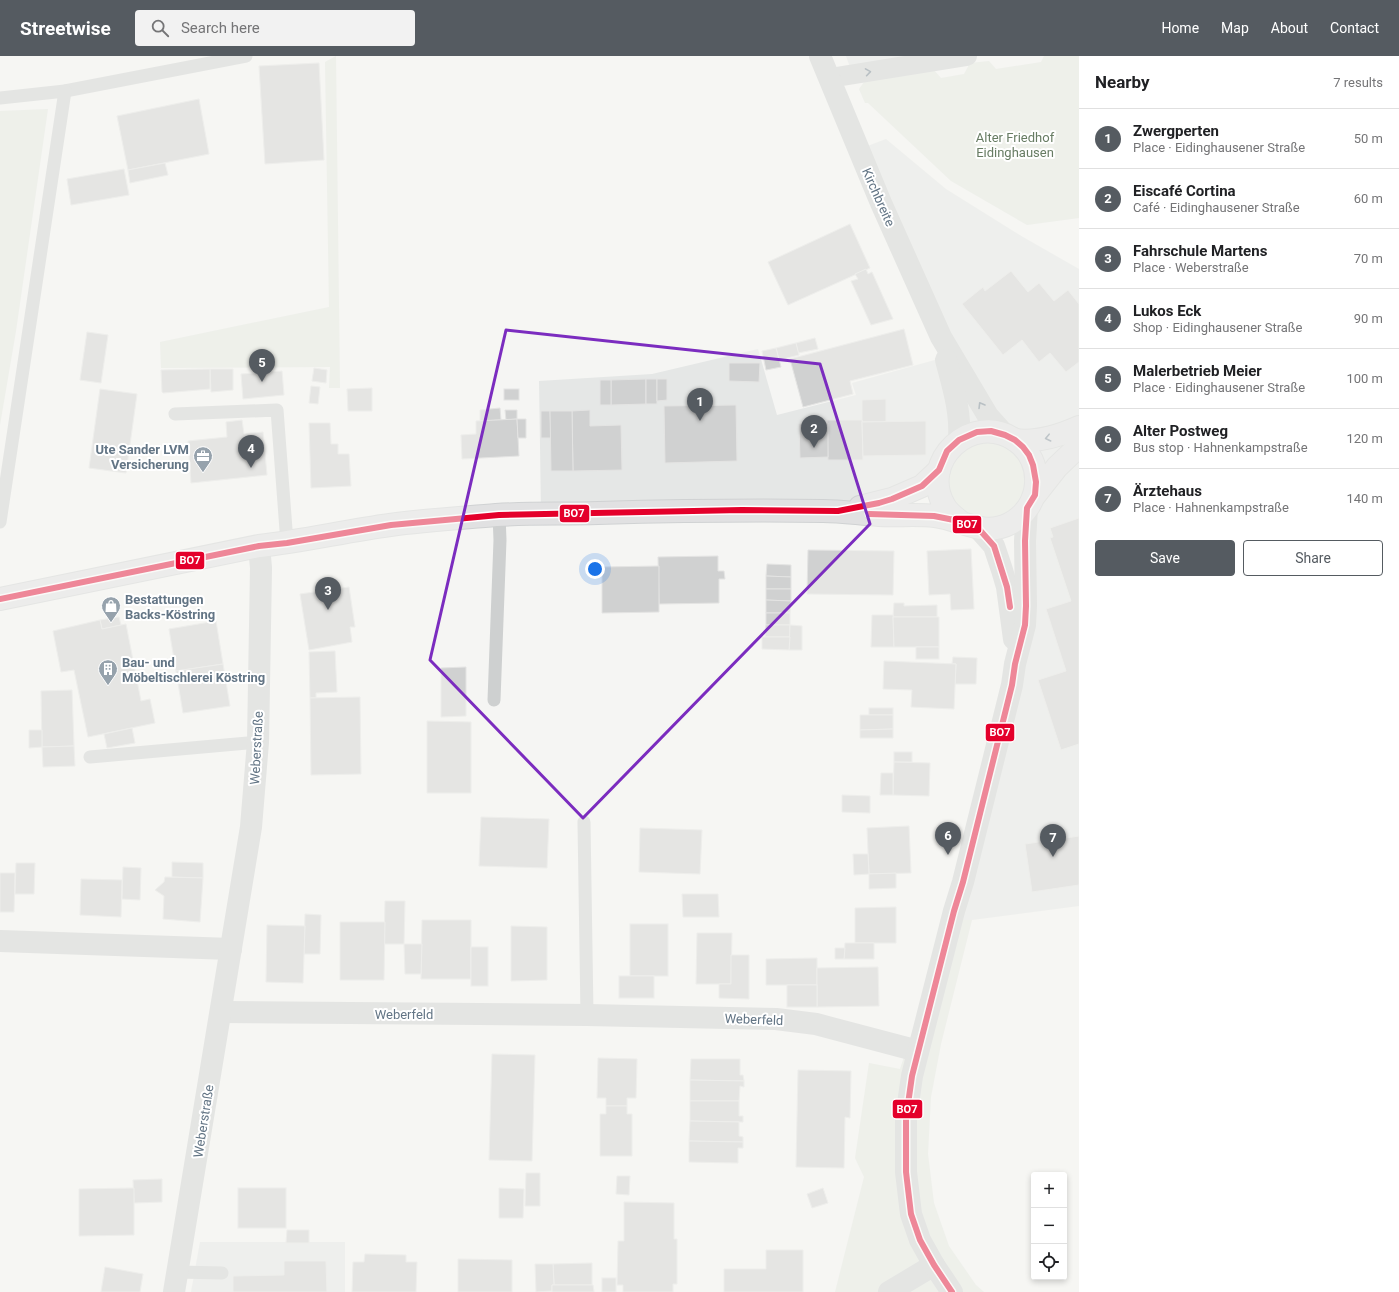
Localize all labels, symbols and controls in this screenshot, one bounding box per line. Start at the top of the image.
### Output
search box [135,10,415,46]
text: Streetwise [20,17,111,40]
icon: search [149,17,171,39]
text: Search here [181,19,260,37]
text: Home [1161,20,1199,36]
text: Map [1221,20,1249,36]
text: About [1271,20,1308,36]
text: Contact [1330,20,1379,36]
one-way arrow [865,68,871,77]
text: Nearby [1095,72,1150,92]
text: 7 results [1333,75,1383,90]
text: Zwergperten [1133,122,1219,140]
park label: Alter Friedhof Eidinghausen [976,130,1055,160]
text: 1 [1104,131,1112,146]
text: 50 m [1354,131,1383,146]
text: Place · Eidinghausener Straße [1133,140,1305,155]
street label: Kirchbreite [859,166,898,229]
text: Eiscafé Cortina [1133,182,1236,200]
text: 2 [1104,191,1112,206]
text: 60 m [1354,191,1383,206]
text: Café · Eidinghausener Straße [1133,200,1300,215]
text: Fahrschule Martens [1133,242,1267,260]
text: 3 [1104,251,1112,266]
text: 70 m [1354,251,1383,266]
text: Place · Weberstraße [1133,260,1249,275]
text: Lukos Eck [1133,302,1201,320]
text: 4 [1104,311,1112,326]
text: 90 m [1354,311,1383,326]
text: Shop · Eidinghausener Straße [1133,320,1302,335]
pin: 5 [249,349,275,382]
text: Malerbetrieb Meier [1133,362,1262,380]
text: 5 [1104,371,1112,386]
text: 100 m [1346,371,1383,386]
text: Place · Eidinghausener Straße [1133,380,1305,395]
pin: 1 [687,388,713,421]
one-way arrow [978,402,985,409]
pin: 2 [801,415,827,448]
text: Alter Postweg [1133,422,1228,440]
text: 6 [1104,431,1112,446]
text: 120 m [1346,431,1383,446]
one-way arrow [1044,433,1051,441]
pin: 4 [238,435,264,468]
text: Bus stop · Hahnenkampstraße [1133,440,1308,455]
place label: Ute Sander LVM Versicherung [96,442,189,472]
office icon: Ute Sander LVM Versicherung [192,445,214,473]
text: Ärztehaus [1133,482,1202,500]
text: 7 [1104,491,1112,506]
text: 140 m [1346,491,1383,506]
text: Place · Hahnenkampstraße [1133,500,1289,515]
line badge: BO7 [559,504,590,523]
text: BO7 [564,507,584,520]
line badge: BO7 [952,515,982,534]
text: BO7 [957,518,977,531]
button: Save [1095,540,1235,576]
button: Share [1243,540,1383,576]
line badge: BO7 [175,551,205,570]
text: BO7 [180,554,200,567]
your location [585,559,605,579]
pin: 3 [315,577,341,610]
place label: Bestattungen Backs-Köstring [125,592,215,622]
shop icon: Bestattungen Backs-Köstring [100,595,122,623]
place label: Bau- und Möbeltischlerei Köstring [122,655,265,685]
building icon: Bau- und Möbeltischlerei Köstring [97,658,119,686]
street label: Weberstraße [247,711,266,785]
line badge: BO7 [985,723,1015,742]
text: BO7 [990,726,1010,739]
pin: 6 [935,822,961,855]
pin: 7 [1040,824,1066,857]
street label: Weberfeld [375,1007,433,1022]
street label: Weberfeld [724,1011,784,1028]
street label: Weberstraße [190,1083,217,1159]
line badge: BO7 [892,1099,923,1119]
text: BO7 [897,1103,917,1116]
map controls [1031,1172,1067,1280]
button: + [1031,1172,1067,1208]
button: − [1031,1208,1067,1244]
button: locate [1031,1244,1067,1280]

